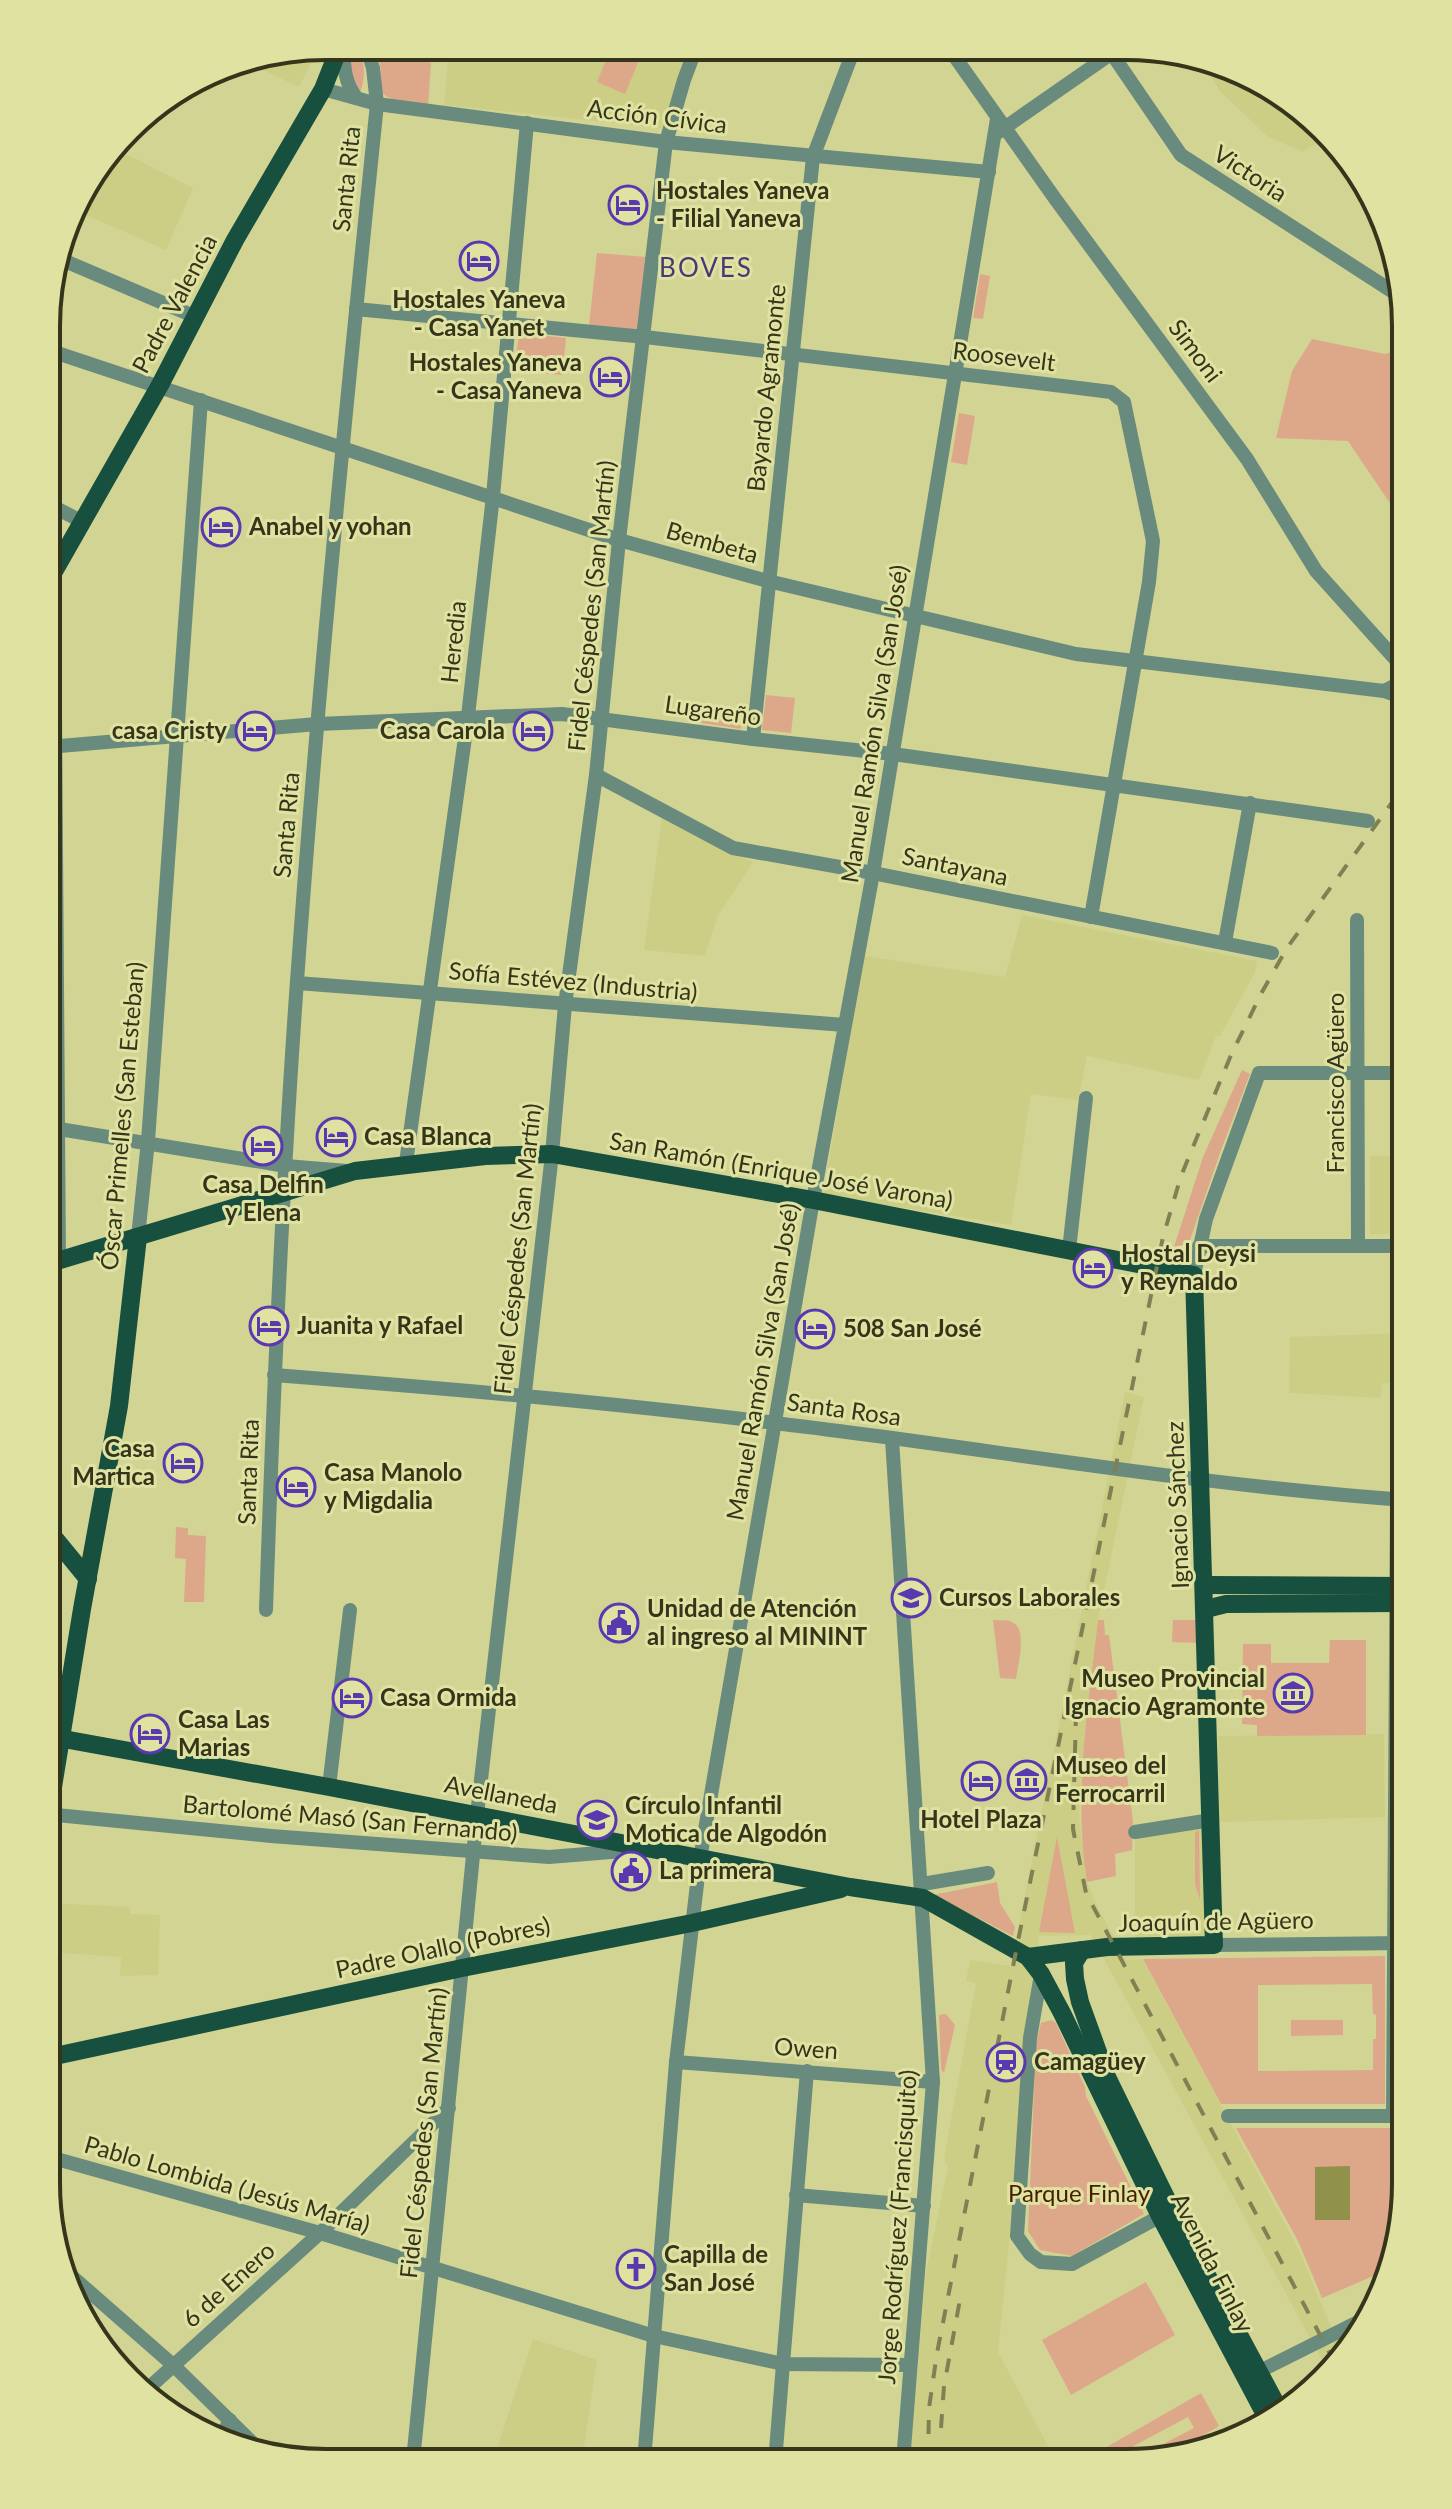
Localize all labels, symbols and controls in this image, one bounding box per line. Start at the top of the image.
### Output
street label: Acción Cívica [586,93,729,138]
street label: Santa Rita [326,125,365,233]
street label: Victoria [1209,138,1293,207]
place label: Hostales Yaneva - Filial Yaneva [656,175,829,232]
hotel icon: Hostales Yaneva - Filial Yaneva [607,184,649,226]
street label: Padre Valencia [125,229,222,378]
hotel icon: Hostales Yaneva - Casa Yanet [458,240,500,282]
district label: BOVES [659,251,753,283]
street label: Bayardo Agramonte [740,283,791,493]
place label: Hostales Yaneva - Casa Yanet [392,284,566,341]
street label: Simoni [1163,313,1229,387]
street label: Roosevelt [951,335,1058,376]
place label: Hostales Yaneva - Casa Yaneva [409,347,582,404]
hotel icon: Hostales Yaneva - Casa Yaneva [589,356,631,398]
street label: Fidel Céspedes (San Martín) [561,459,620,753]
hotel icon: Anabel y yohan [200,506,242,548]
place label: Anabel y yohan [248,511,412,540]
street label: Bembeta [663,515,762,568]
street label: Manuel Ramón Silva (San José) [834,563,913,885]
street label: Heredia [434,599,471,684]
street label: Lugareño [663,688,763,731]
hotel icon: casa Cristy [234,710,276,752]
hotel icon: Casa Carola [512,710,554,752]
place label: casa Cristy [112,715,227,744]
place label: Casa Carola [380,715,505,744]
street label: Santa Rita [266,771,305,879]
street label: Santayana [900,840,1011,891]
street label: Sofía Estévez (Industria) [448,955,699,1006]
street label: Óscar Primelles (San Esteban) [94,960,149,1271]
street label: Francisco Agüero [1320,993,1349,1173]
street label: Fidel Céspedes (San Martín) [487,1102,546,1396]
hotel icon: Casa Blanca [315,1116,357,1158]
place label: Casa Blanca [364,1121,492,1150]
hotel icon: Casa Delfin y Elena [242,1125,284,1167]
street label: San Ramón (Enrique José Varona) [607,1125,955,1214]
place label: Casa Delfin y Elena [202,1169,324,1226]
street label: Manuel Ramón Silva (San José) [719,1201,804,1523]
place label: Hostal Deysi y Reynaldo [1121,1238,1256,1295]
hotel icon: Hostal Deysi y Reynaldo [1072,1247,1114,1289]
hotel icon: Juanita y Rafael [248,1305,290,1347]
hotel icon: 508 San José [794,1308,836,1350]
place label: Juanita y Rafael [297,1310,463,1339]
place label: 508 San José [843,1313,982,1342]
street label: Santa Rosa [785,1386,903,1431]
street label: Santa Rita [231,1419,264,1525]
street label: Ignacio Sánchez [1159,1421,1194,1589]
place label: Casa Martica [72,1433,155,1490]
hotel icon: Casa Martica [162,1442,204,1484]
place label: Casa Manolo y Migdalia [324,1457,462,1514]
hotel icon: Casa Manolo y Migdalia [275,1466,317,1508]
school or university icon: Cursos Laborales [890,1577,932,1619]
place label: Cursos Laborales [939,1582,1120,1611]
place label: Unidad de Atención al ingreso al MININT [647,1593,868,1650]
public building icon: Unidad de Atención al ingreso al MININT [598,1602,640,1644]
place label: Museo Provincial Ignacio Agramonte [1064,1663,1265,1720]
museum icon: Museo Provincial Ignacio Agramonte [1272,1672,1314,1714]
hotel icon: Casa Ormida [331,1677,373,1719]
place label: Casa Ormida [380,1682,517,1711]
place label: Casa Las Marias [178,1704,270,1761]
hotel icon: Casa Las Marias [129,1713,171,1755]
place label: Museo del Ferrocarril [1055,1750,1166,1807]
museum icon: Museo del Ferrocarril [1006,1759,1048,1801]
hotel icon: Hotel Plaza [960,1760,1002,1802]
street label: Avellaneda [442,1768,560,1819]
street label: Bartolomé Masó (San Fernando) [181,1788,519,1847]
place label: Círculo Infantil Motica de Algodón [625,1790,827,1847]
school or university icon: Círculo Infantil Motica de Algodón [576,1799,618,1841]
place label: Hotel Plaza [920,1804,1042,1833]
public building icon: La primera [610,1850,652,1892]
place label: La primera [659,1855,772,1884]
street label: Joaquín de Agüero [1118,1904,1314,1937]
street label: Padre Olallo (Pobres) [333,1910,553,1983]
street label: Fidel Céspedes (San Martín) [393,1986,452,2280]
street label: Owen [773,2031,839,2064]
station icon: Camagüey [985,2041,1027,2083]
place label: Camagüey [1034,2046,1146,2075]
street label: Jorge Rodríguez (Francisquito) [871,2069,922,2385]
street label: Pablo Lombida (Jesús María) [81,2129,374,2238]
park label: Parque Finlay [1008,2178,1151,2207]
street label: Avenida Finlay [1166,2188,1261,2338]
street label: 6 de Enero [176,2235,280,2333]
place label: Capilla de San José [664,2239,768,2296]
church icon: Capilla de San José [615,2248,657,2290]

